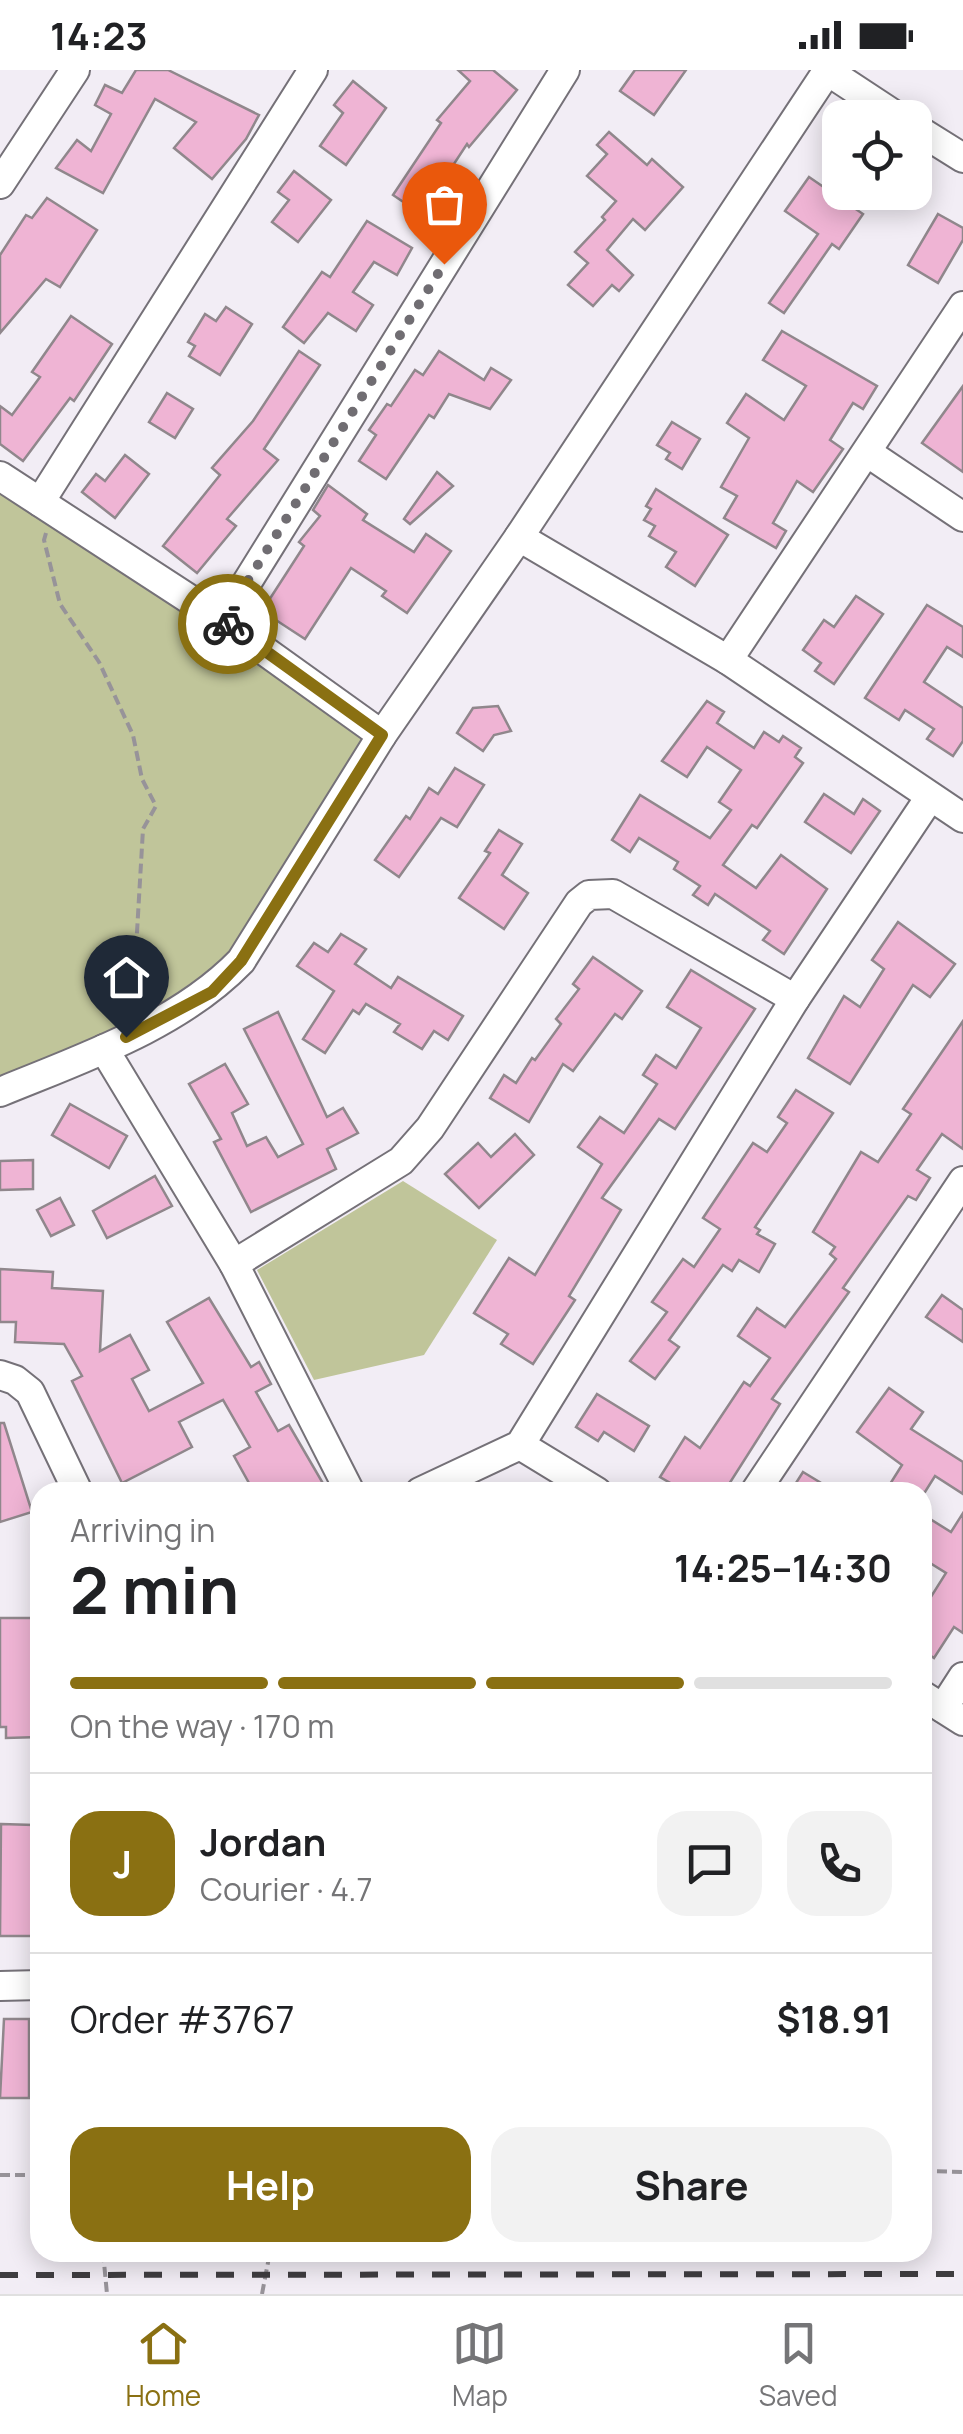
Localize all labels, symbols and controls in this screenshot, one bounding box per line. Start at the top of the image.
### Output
text: 14:23 [50,9,148,61]
map controls [822,100,932,210]
button: locate [822,100,932,210]
pin [402,162,487,265]
icon: bag [417,177,472,232]
courier [178,574,278,674]
icon: bike [201,597,256,652]
pin [84,935,169,1038]
icon: home [99,950,154,1005]
text: Arriving in [70,1508,215,1552]
text: 14:25–14:30 [674,1541,892,1593]
text: 2 min [70,1545,239,1634]
text: On the way · 170 m [70,1704,334,1748]
button: chat [657,1811,762,1916]
button: phone [787,1811,892,1916]
text: Jordan [200,1815,326,1867]
text: J [113,1837,132,1889]
text: Courier · 4.7 [200,1867,373,1911]
text: Order #3767 [70,1992,295,2044]
text: $18.91 [776,1992,892,2044]
button: Help [70,2127,471,2242]
button: Share [491,2127,892,2242]
tab: Home [125,2316,201,2414]
tab: Map [452,2316,508,2414]
tab: Saved [759,2316,838,2414]

